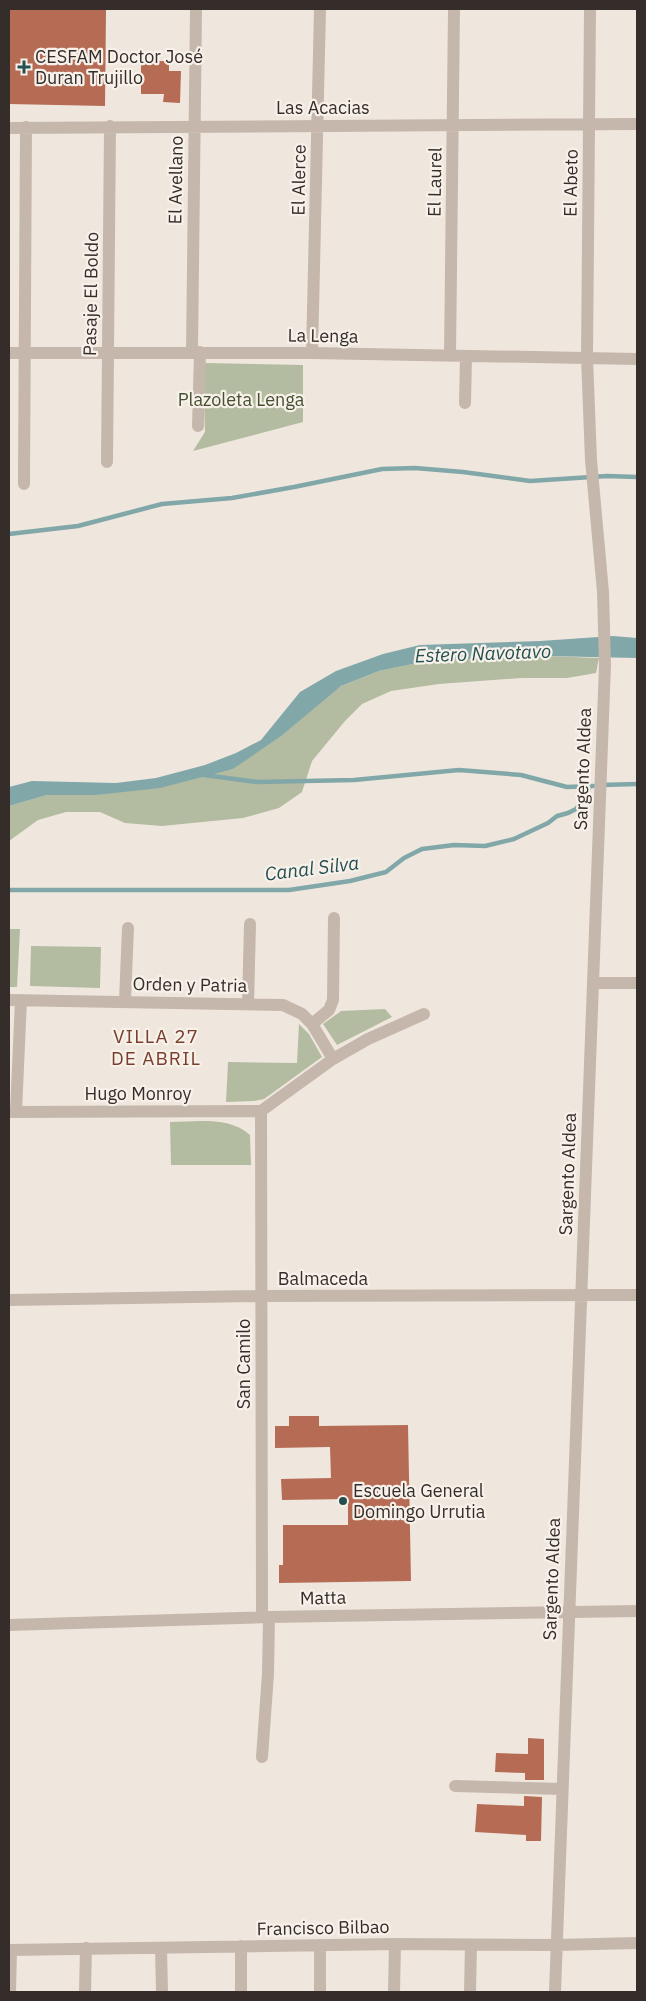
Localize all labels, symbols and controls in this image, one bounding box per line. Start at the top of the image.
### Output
place label: CESFAM Doctor José Duran Trujillo [35,45,203,89]
marker: CESFAM Doctor José Duran Trujillo [17,60,31,74]
street label: Las Acacias [276,96,370,119]
street label: El Avellano [163,135,188,225]
street label: El Alerce [286,144,311,216]
street label: El Laurel [422,147,447,217]
street label: El Abeto [558,149,583,217]
street label: Pasaje El Boldo [78,232,103,356]
street label: La Lenga [287,323,359,348]
park label: Plazoleta Lenga [178,388,305,411]
water label: Estero Navotavo [414,639,552,667]
street label: Sargento Aldea [569,707,596,831]
water label: Canal Silva [264,850,360,886]
street label: Orden y Patria [132,972,248,997]
district label: VILLA 27 DE ABRIL [111,1024,201,1070]
street label: Hugo Monroy [84,1082,192,1105]
street label: Sargento Aldea [554,1112,581,1236]
street label: Balmaceda [278,1267,369,1290]
street label: San Camilo [232,1319,255,1409]
place label: Escuela General Domingo Urrutia [353,1479,486,1523]
marker: Escuela General Domingo Urrutia [337,1495,349,1507]
street label: Sargento Aldea [538,1517,565,1641]
street label: Matta [300,1586,347,1609]
street label: Francisco Bilbao [256,1915,390,1940]

